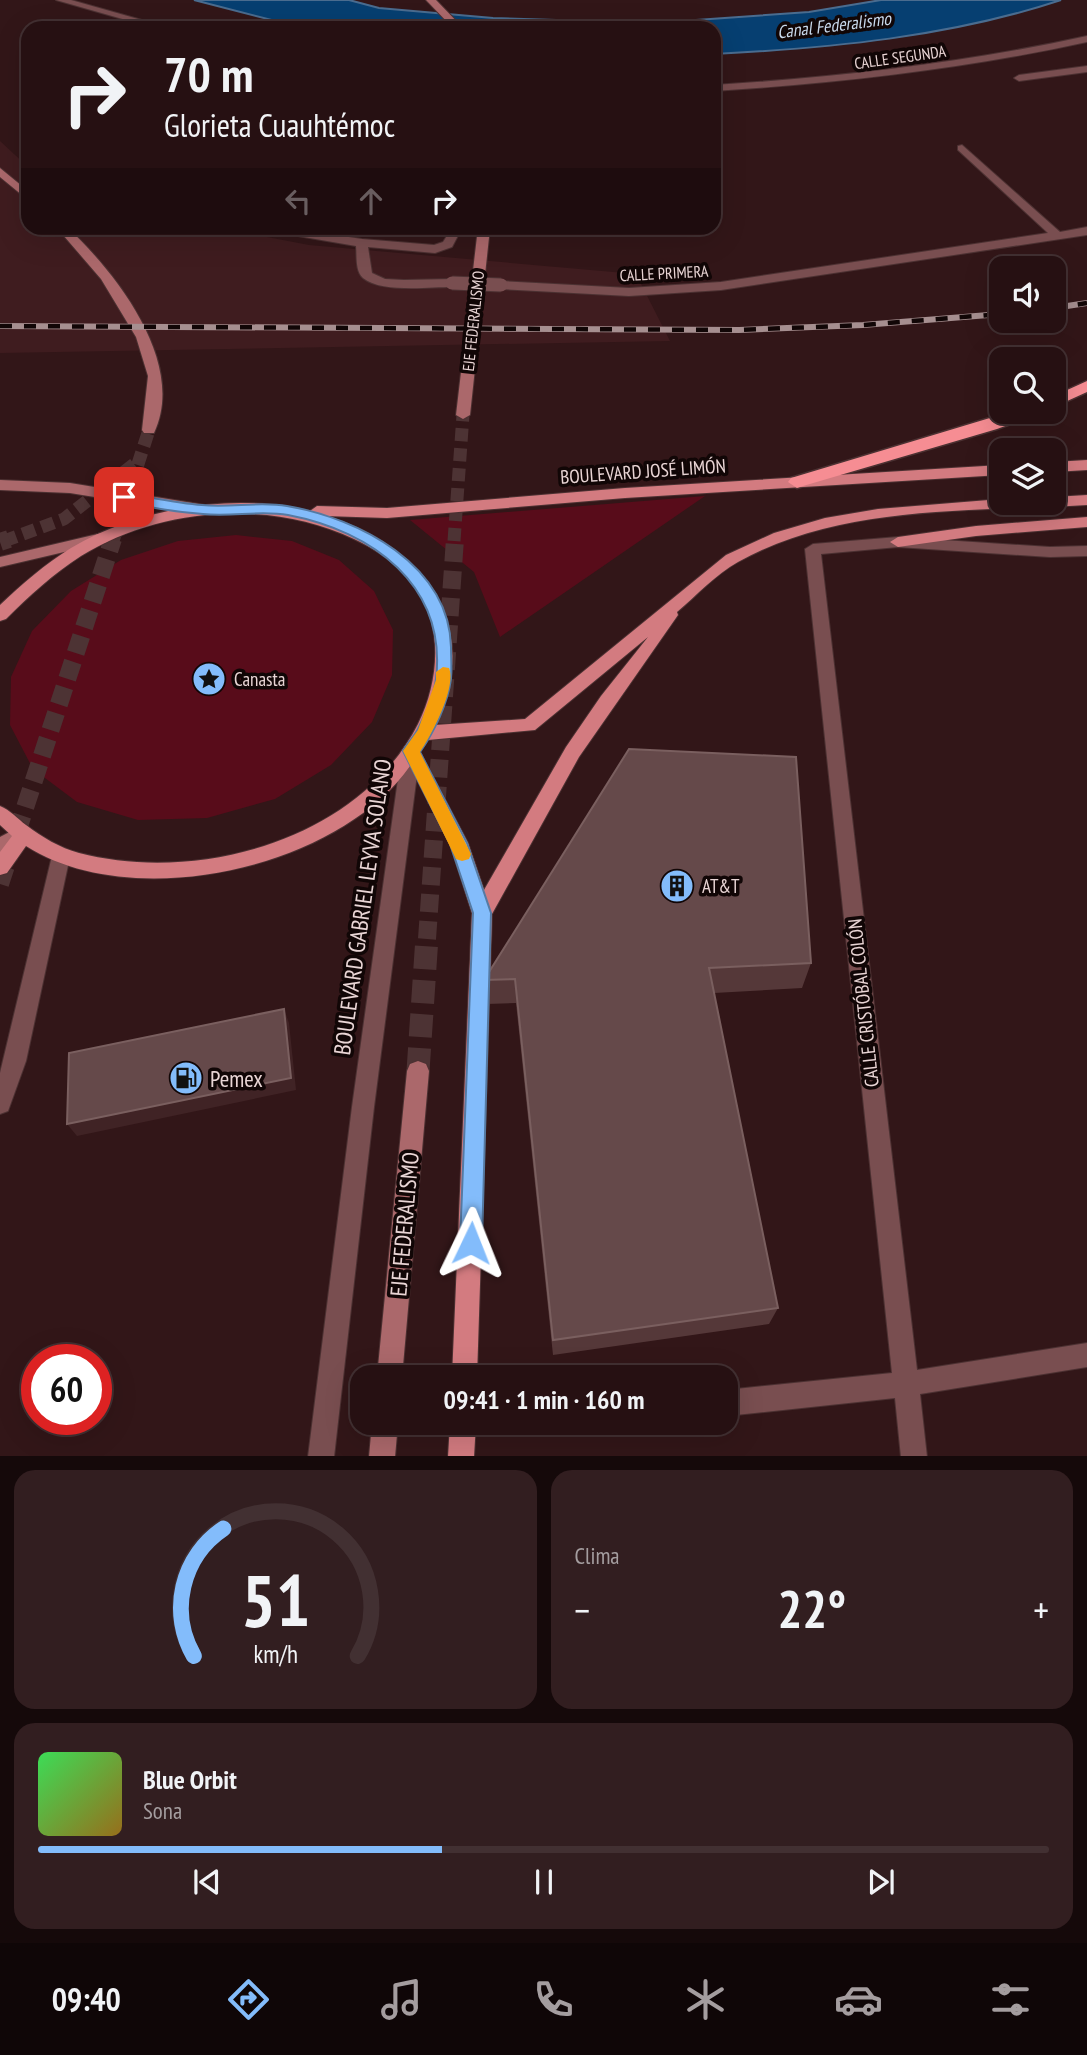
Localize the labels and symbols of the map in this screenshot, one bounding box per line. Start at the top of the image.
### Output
water label: Canal Federalismo [776,6,893,43]
street label: CALLE SEGUNDA [853,41,947,73]
street label: CALLE PRIMERA [619,261,709,285]
street label: EJE FEDERALISMO [458,270,488,372]
street label: BOULEVARD JOSÉ LIMÓN [559,453,727,489]
pin [94,467,154,527]
place icon: Canasta [190,660,228,698]
place label: Canasta [234,667,285,691]
street label: BOULEVARD GABRIEL LEYVA SOLANO [327,757,397,1057]
building icon: AT&T [658,867,696,905]
place label: AT&T [702,874,740,898]
street label: CALLE CRISTÓBAL COLÓN [842,918,884,1088]
fuel station icon: Pemex [167,1059,205,1097]
place label: Pemex [210,1064,263,1093]
street label: EJE FEDERALISMO [383,1151,425,1297]
position arrow [434,1206,508,1280]
speed limit sign: 60 [21,1344,112,1435]

